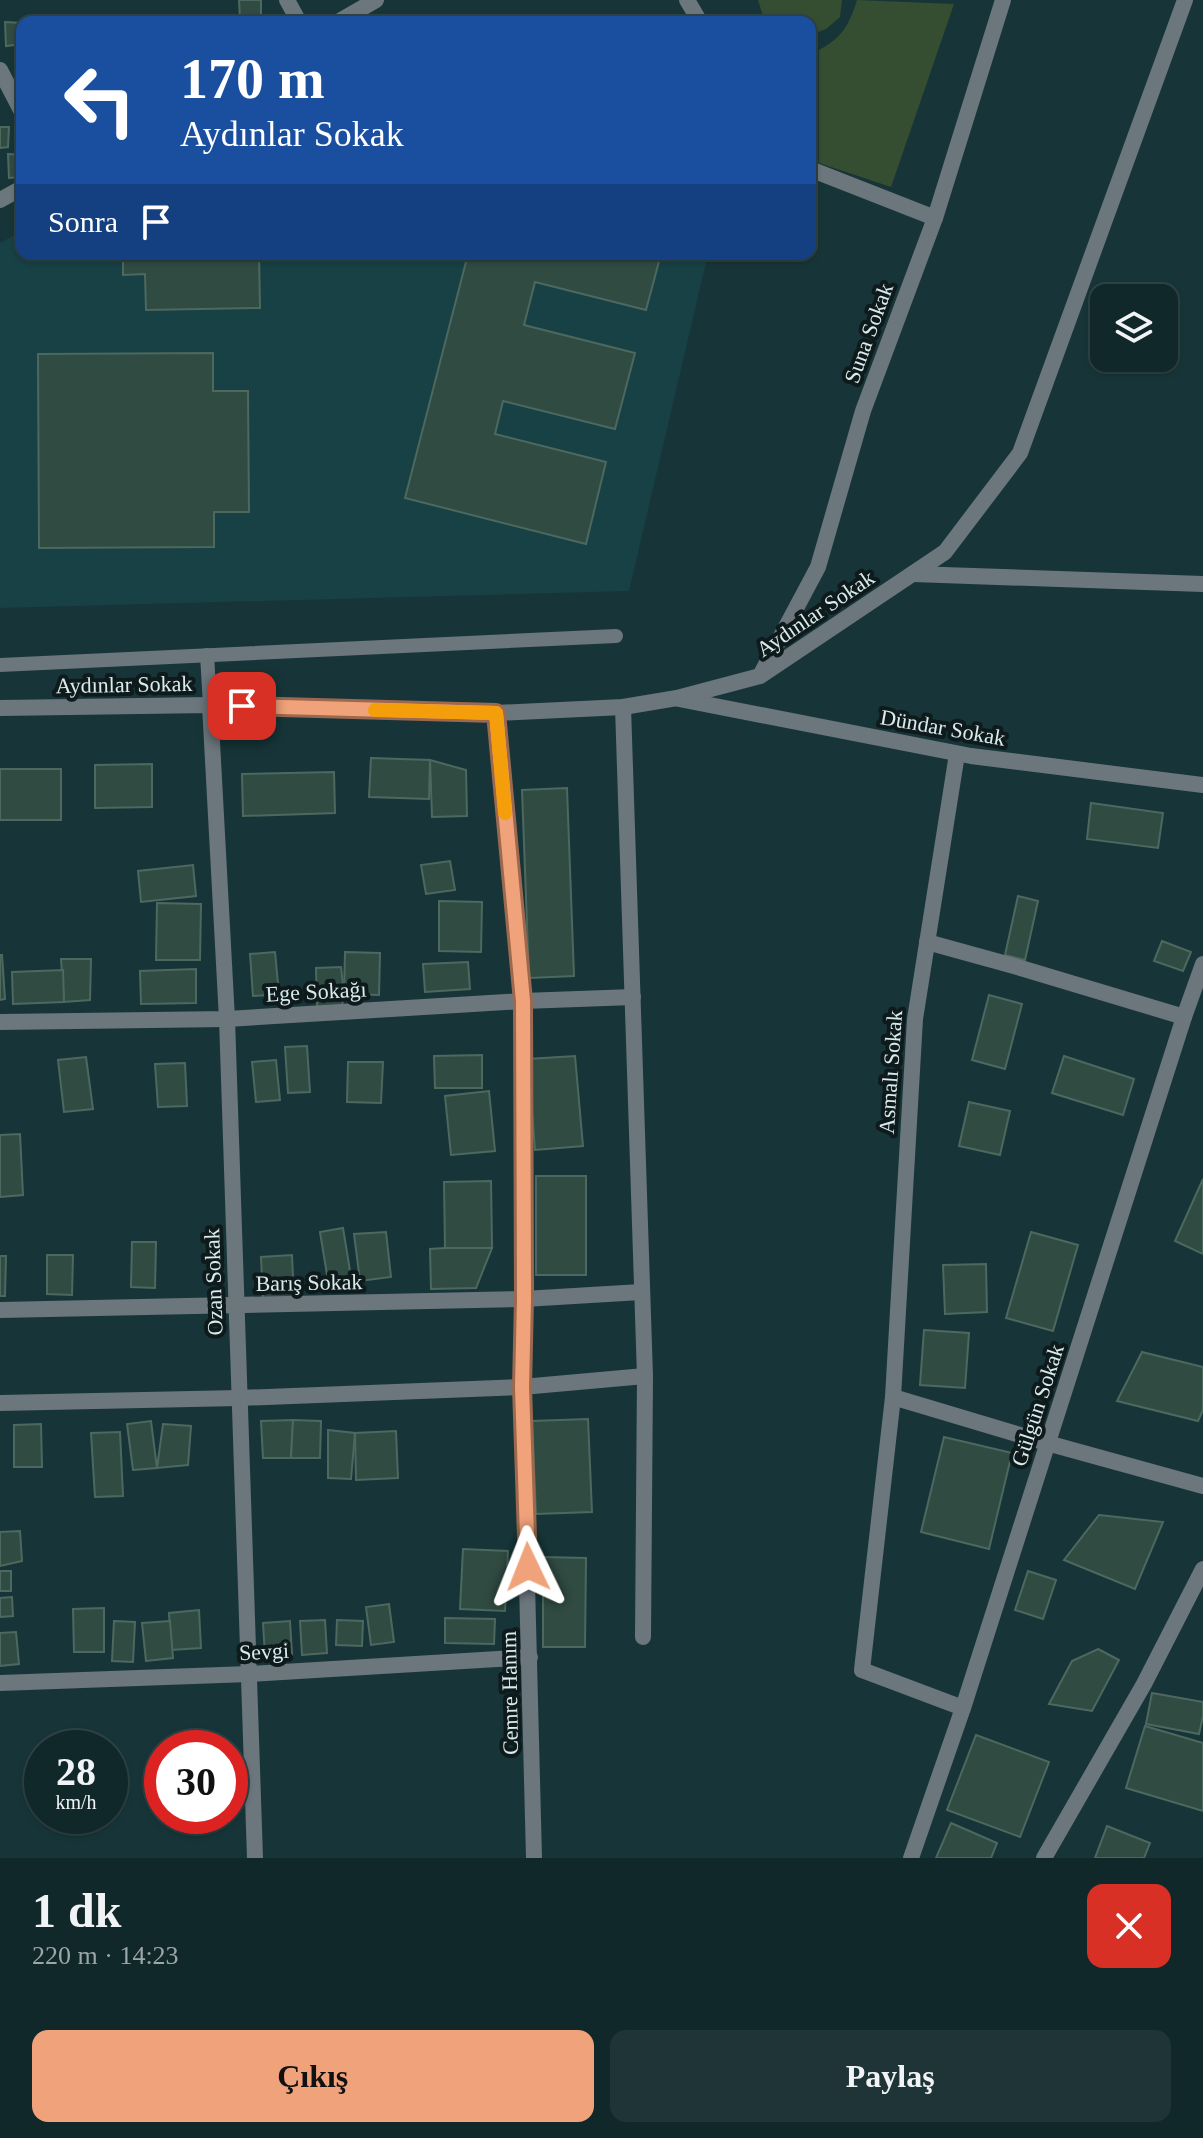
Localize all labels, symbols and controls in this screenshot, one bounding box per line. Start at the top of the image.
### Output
icon: left [48,48,152,152]
text: 170 m [180,48,325,110]
text: Aydınlar Sokak [180,114,404,154]
icon: arrive [134,200,178,244]
text: Sonra [48,205,118,238]
street label: Suna Sokak [839,280,898,387]
map controls [1090,284,1178,372]
button: layers [1090,284,1178,372]
street label: Aydınlar Sokak [752,565,879,662]
street label: Aydınlar Sokak [55,671,193,698]
pin [208,672,276,740]
icon: arrive [220,684,264,728]
street label: Dündar Sokak [878,704,1007,751]
street label: Ege Sokağı [265,976,367,1007]
street label: Asmalı Sokak [874,1009,907,1135]
street label: Ozan Sokak [199,1228,228,1336]
street label: Barış Sokak [255,1269,363,1296]
street label: Gülgün Sokak [1006,1341,1069,1469]
position arrow [486,1525,570,1609]
street label: Cemre Hanım [496,1631,523,1755]
street label: Sevgi [238,1638,290,1665]
speed limit sign: 30 [144,1730,248,1834]
text: 28 [56,1749,96,1794]
text: km/h [55,1791,97,1813]
text: 1 dk [32,1884,121,1937]
button: close [1087,1884,1171,1968]
text: 220 m · 14:23 [32,1941,179,1970]
button: Çıkış [32,2030,594,2122]
button: Paylaş [610,2030,1171,2122]

